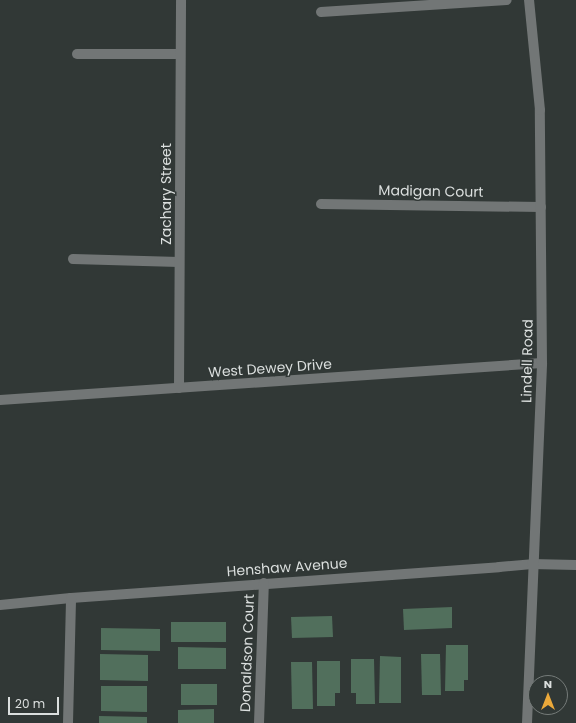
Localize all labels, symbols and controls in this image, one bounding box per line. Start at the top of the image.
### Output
street label: Zachary Street [158,143,174,245]
street label: Madigan Court [378,182,484,200]
street label: Lindell Road [518,319,536,403]
street label: West Dewey Drive [208,355,332,381]
street label: Henshaw Avenue [226,554,348,580]
street label: Donaldson Court [237,594,257,712]
north arrow [528,675,568,715]
text: N [544,676,552,692]
scale bar [10,689,61,715]
text: 20 m [15,695,45,712]

